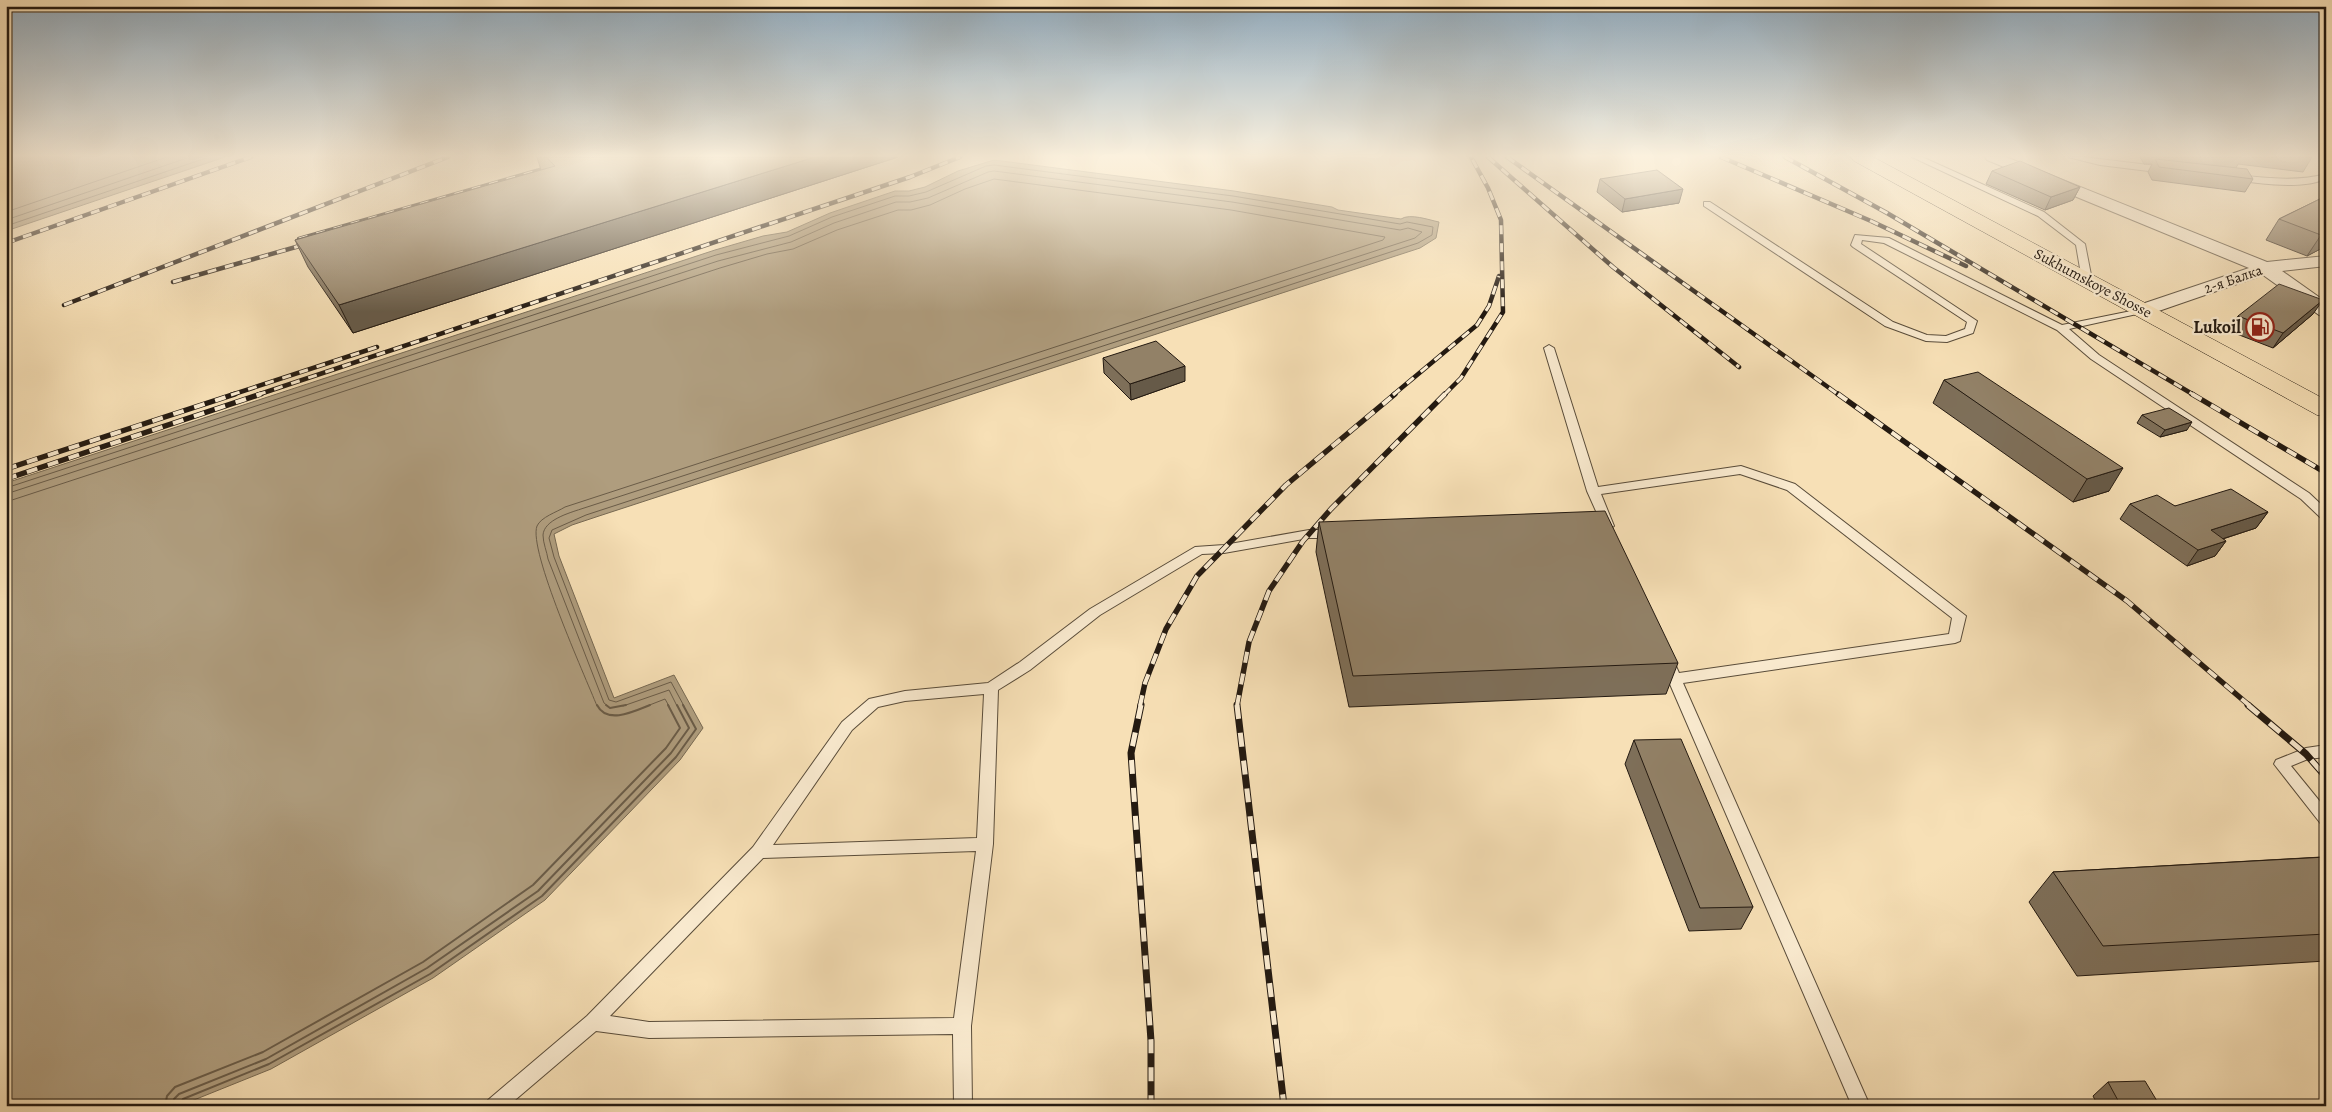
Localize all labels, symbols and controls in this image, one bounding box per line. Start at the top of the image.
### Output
street label: Sukhumskoye Shosse [2031,243,2156,323]
street label: 2-я Балка [2201,260,2265,298]
fuel station icon: Lukoil [2245,312,2275,342]
place label: Lukoil [2193,315,2241,339]

